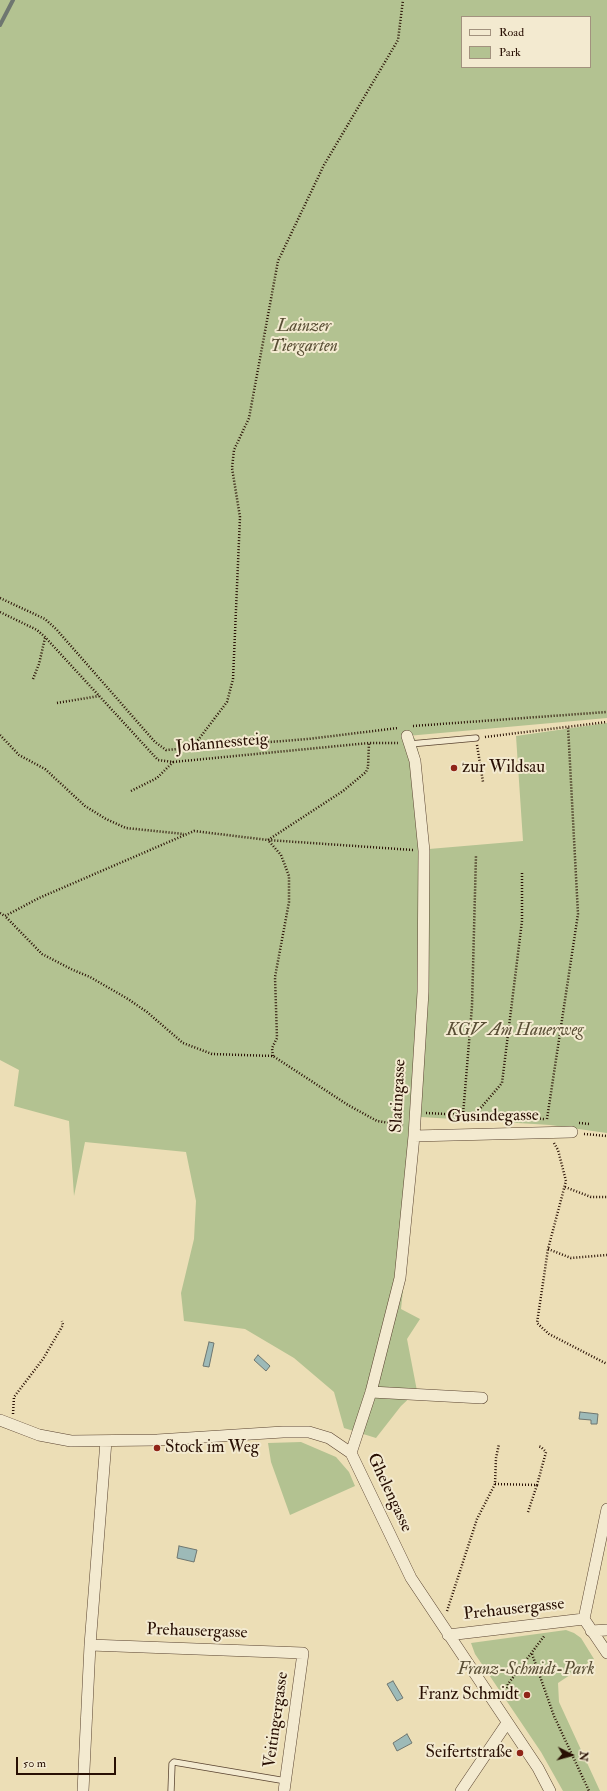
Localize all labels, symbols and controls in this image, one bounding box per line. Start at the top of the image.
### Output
legend [461,16,591,68]
text: Road [499,25,524,40]
text: Park [499,45,521,60]
park label: Lainzer Tiergarten [270,317,338,357]
street label: Johannessteig [175,730,269,758]
place label: zur Wildsau [462,758,545,778]
marker: zur Wildsau [449,763,459,773]
park label: KGV Am Hauerweg [446,1021,584,1041]
street label: Slatingasse [387,1059,411,1133]
street label: Gusindegasse [447,1106,539,1128]
place label: Stock im Weg [165,1438,259,1458]
marker: Stock im Weg [152,1443,162,1453]
street label: Ghelengasse [362,1450,416,1536]
street label: Prehausergasse [463,1595,565,1625]
street label: Prehausergasse [146,1620,248,1644]
park label: Franz-Schmidt-Park [457,1660,595,1680]
street label: Veitingergasse [260,1671,294,1769]
place label: Franz Schmidt [418,1685,519,1705]
marker: Franz Schmidt [522,1690,532,1700]
north arrow [551,1735,591,1775]
place label: Seifertstraße [426,1743,512,1763]
marker: Seifertstraße [515,1748,525,1758]
scale bar [18,1749,118,1775]
text: N [576,1751,590,1762]
text: 50 m [23,1756,46,1771]

